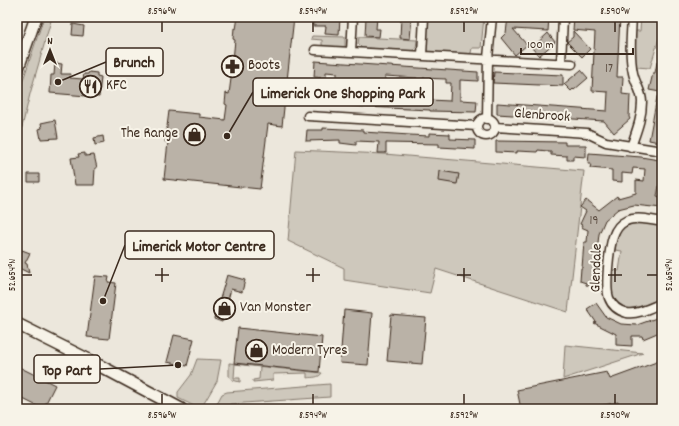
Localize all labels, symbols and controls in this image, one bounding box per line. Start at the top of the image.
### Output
text: 8.596°W [148,5,177,19]
text: 8.594°W [299,5,327,19]
text: 8.592°W [450,5,478,19]
text: 8.590°W [600,5,630,19]
north arrow [30,30,70,70]
scale bar [521,30,633,56]
text: N [47,34,53,50]
text: 100 m [527,37,554,54]
callout: Brunch [106,48,163,76]
text: Brunch [113,52,155,75]
pharmacy icon: Boots [219,53,245,79]
place label: Boots [248,55,280,77]
house number: 17 [605,60,613,79]
restaurant icon: KFC [78,73,104,99]
place label: KFC [106,75,127,97]
callout: Limerick One Shopping Park [253,78,433,106]
text: Limerick One Shopping Park [261,83,426,106]
street label: Glenbrook [513,103,571,129]
shop icon: The Range [181,121,207,147]
place label: The Range [121,123,178,145]
house number: 19 [590,212,598,231]
callout: Limerick Motor Centre [125,231,274,259]
text: Limerick Motor Centre [132,236,266,259]
street label: Glendale [585,243,609,293]
text: 52.654°N [6,259,20,291]
text: 52.654°N [663,259,677,291]
shop icon: Van Monster [211,295,237,321]
place label: Van Monster [240,297,311,319]
shop icon: Modern Tyres [244,338,270,364]
place label: Modern Tyres [272,340,348,362]
callout: Top Part [34,355,100,383]
text: Top Part [42,360,92,383]
text: 8.596°W [148,409,177,423]
text: 8.594°W [299,409,327,423]
text: 8.592°W [450,409,478,423]
text: 8.590°W [600,409,630,423]

